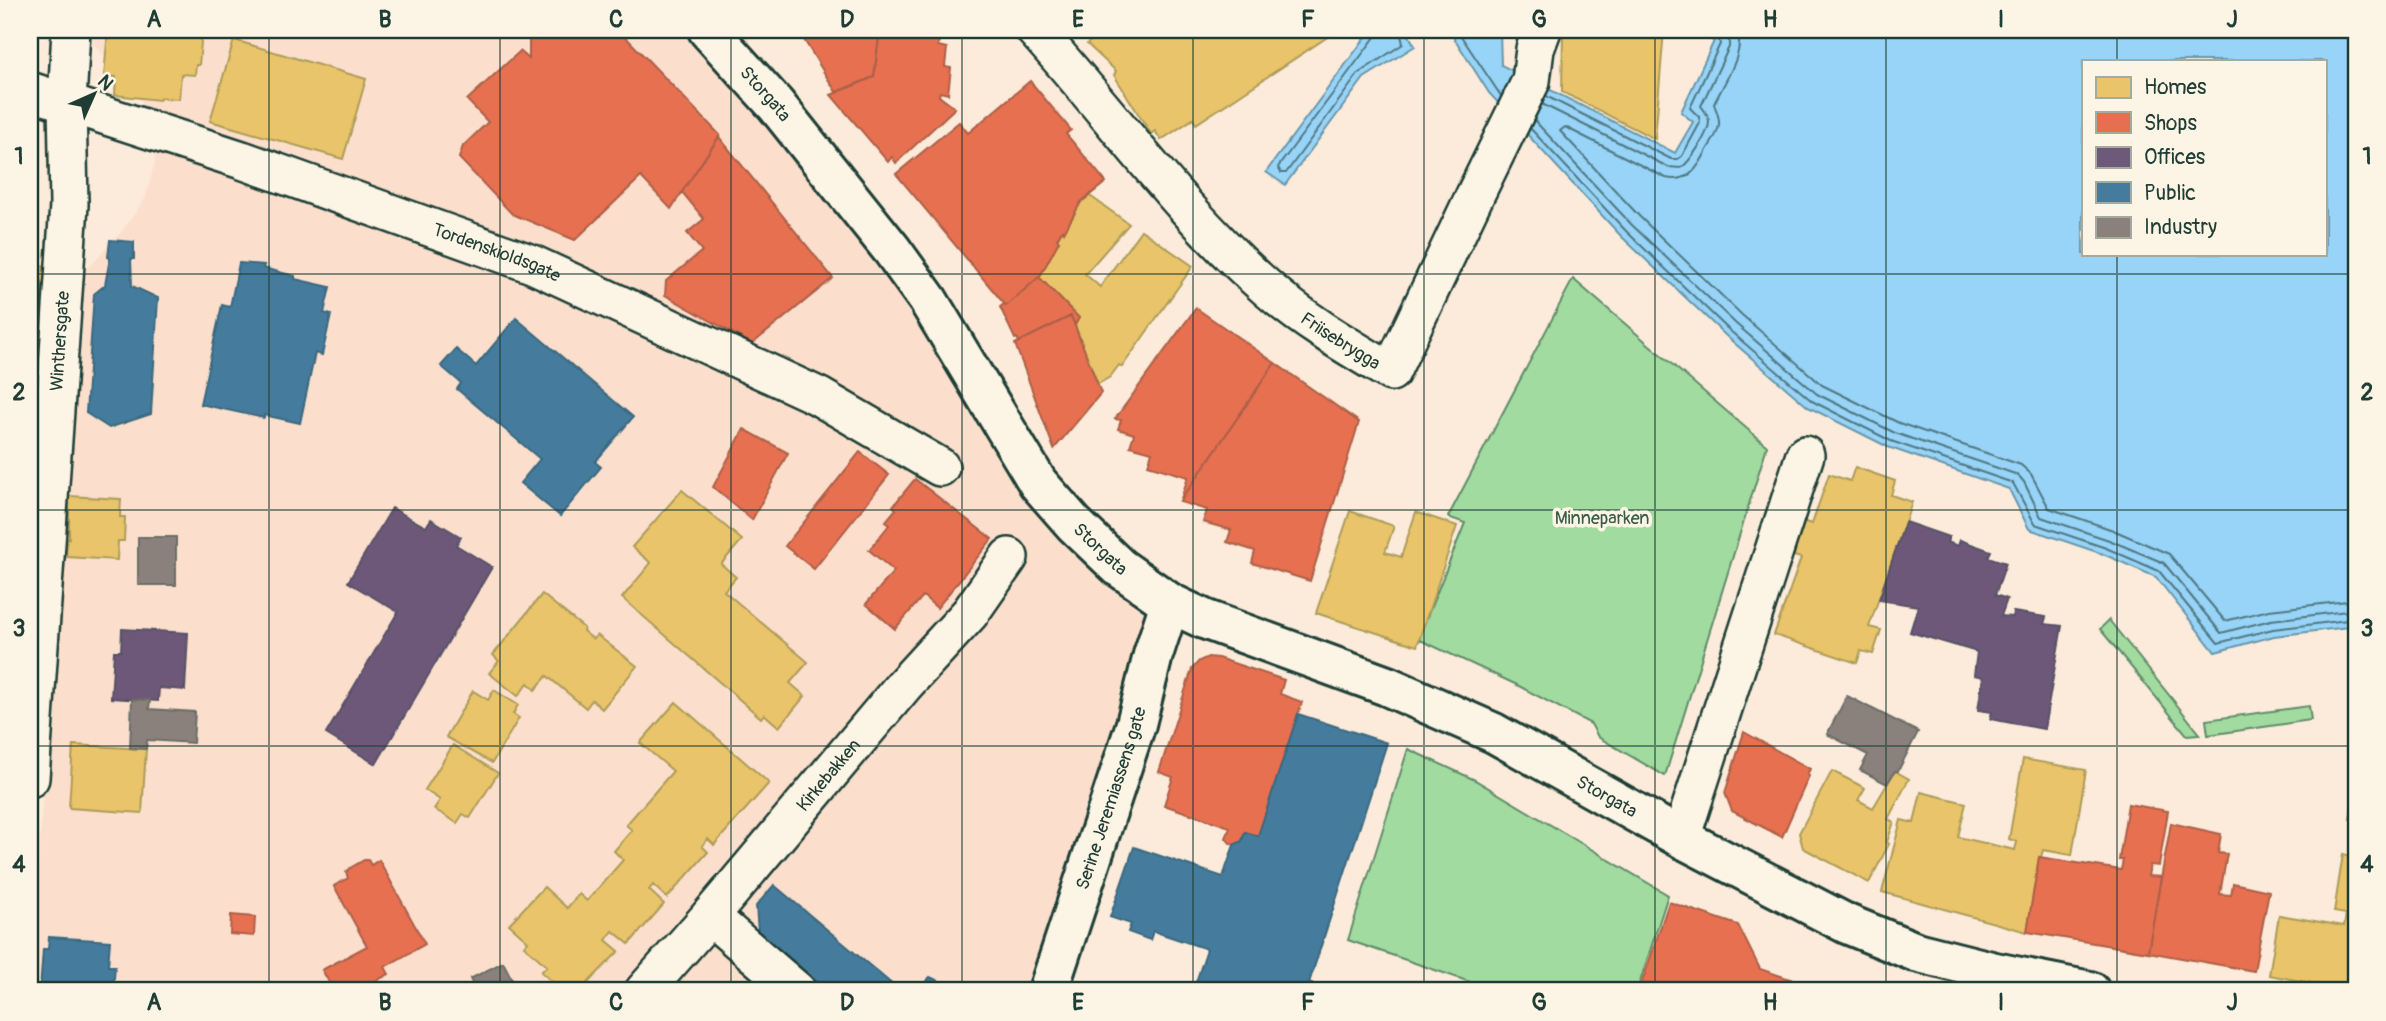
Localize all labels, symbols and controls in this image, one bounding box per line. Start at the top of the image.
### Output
text: A [147,5,162,34]
text: B [378,5,392,34]
text: C [609,5,623,34]
text: D [840,5,854,34]
text: E [1072,5,1084,34]
text: F [1301,5,1315,34]
text: G [1531,5,1547,34]
text: H [1763,5,1777,34]
text: I [1998,5,2004,34]
text: J [2226,5,2238,34]
north arrow [60,60,130,130]
legend [2082,60,2326,256]
street label: Storgata [735,61,796,126]
text: N [92,70,118,96]
text: Homes [2144,74,2207,101]
text: Shops [2144,110,2197,137]
text: 1 [15,142,24,171]
text: 1 [2363,142,2372,171]
text: Offices [2144,144,2206,171]
text: Public [2144,180,2196,207]
text: Industry [2144,214,2217,241]
street label: Tordenskioldsgate [430,218,565,287]
street label: Winthersgate [45,290,75,392]
street label: Friisebrygga [1296,307,1385,375]
text: 2 [13,378,26,407]
text: 2 [2361,378,2374,407]
park label: Minneparken [1555,507,1649,530]
street label: Storgata [1068,518,1132,581]
text: 3 [13,614,25,643]
text: 3 [2361,614,2373,643]
street label: Serine Jeremiassens gate [1071,704,1151,893]
street label: Kirkebakken [791,734,865,816]
street label: Storgata [1572,770,1641,823]
text: 4 [12,850,26,879]
text: 4 [2360,850,2374,879]
text: A [147,988,162,1017]
text: B [378,988,392,1017]
text: C [609,988,623,1017]
text: D [840,988,854,1017]
text: E [1072,988,1084,1017]
text: F [1301,988,1315,1017]
text: G [1531,988,1547,1017]
text: H [1763,988,1777,1017]
text: I [1998,988,2004,1017]
text: J [2226,988,2238,1017]

